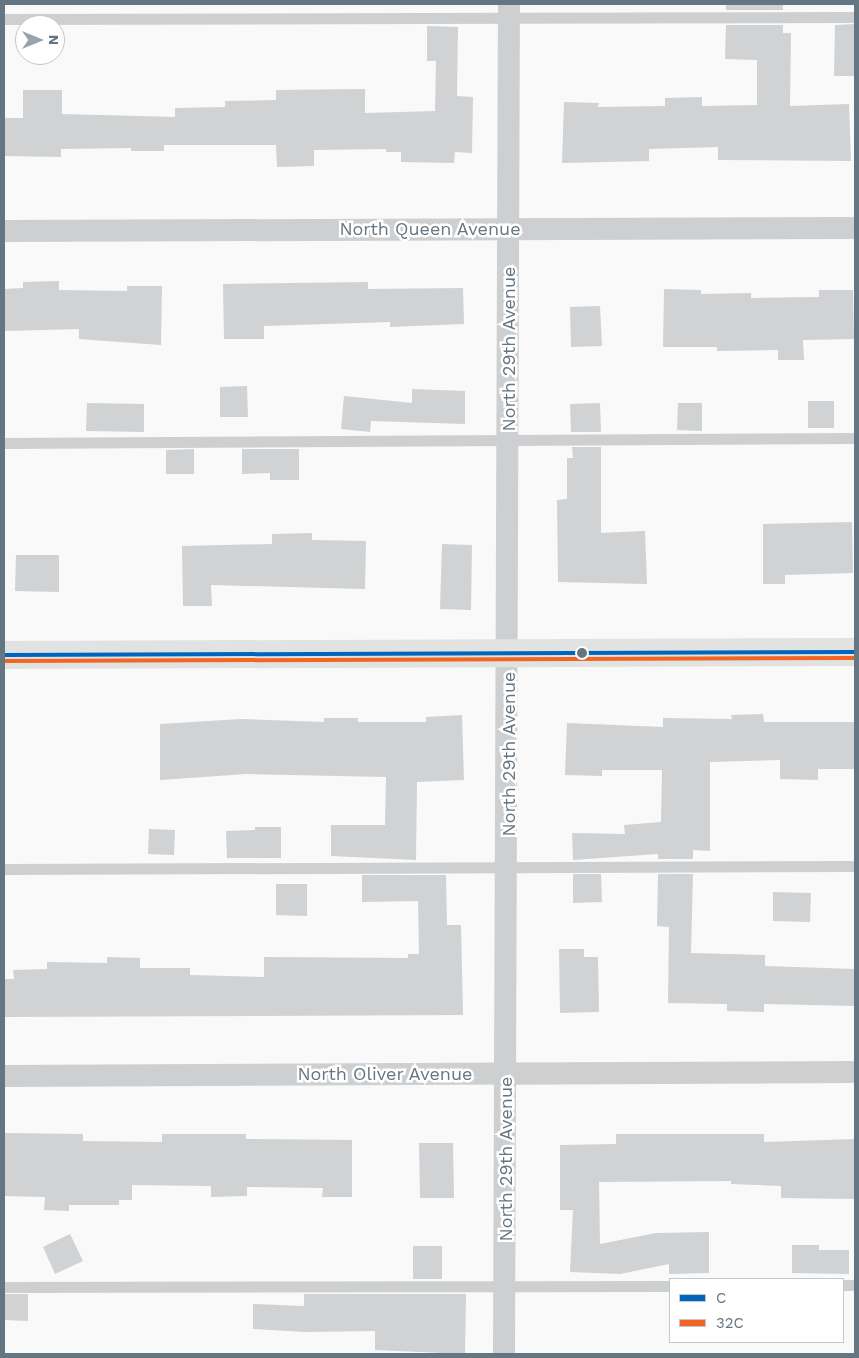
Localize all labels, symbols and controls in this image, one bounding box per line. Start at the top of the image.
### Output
north arrow [15,15,65,65]
text: N [46,35,62,45]
street label: North Queen Avenue [339,218,521,240]
street label: North 29th Avenue [498,266,520,432]
unlabelled marker [577,648,587,658]
street label: North 29th Avenue [498,671,520,837]
street label: North Oliver Avenue [297,1063,473,1085]
street label: North 29th Avenue [495,1076,517,1242]
legend [669,1278,844,1343]
text: C [716,1289,726,1307]
text: 32C [716,1314,744,1332]

